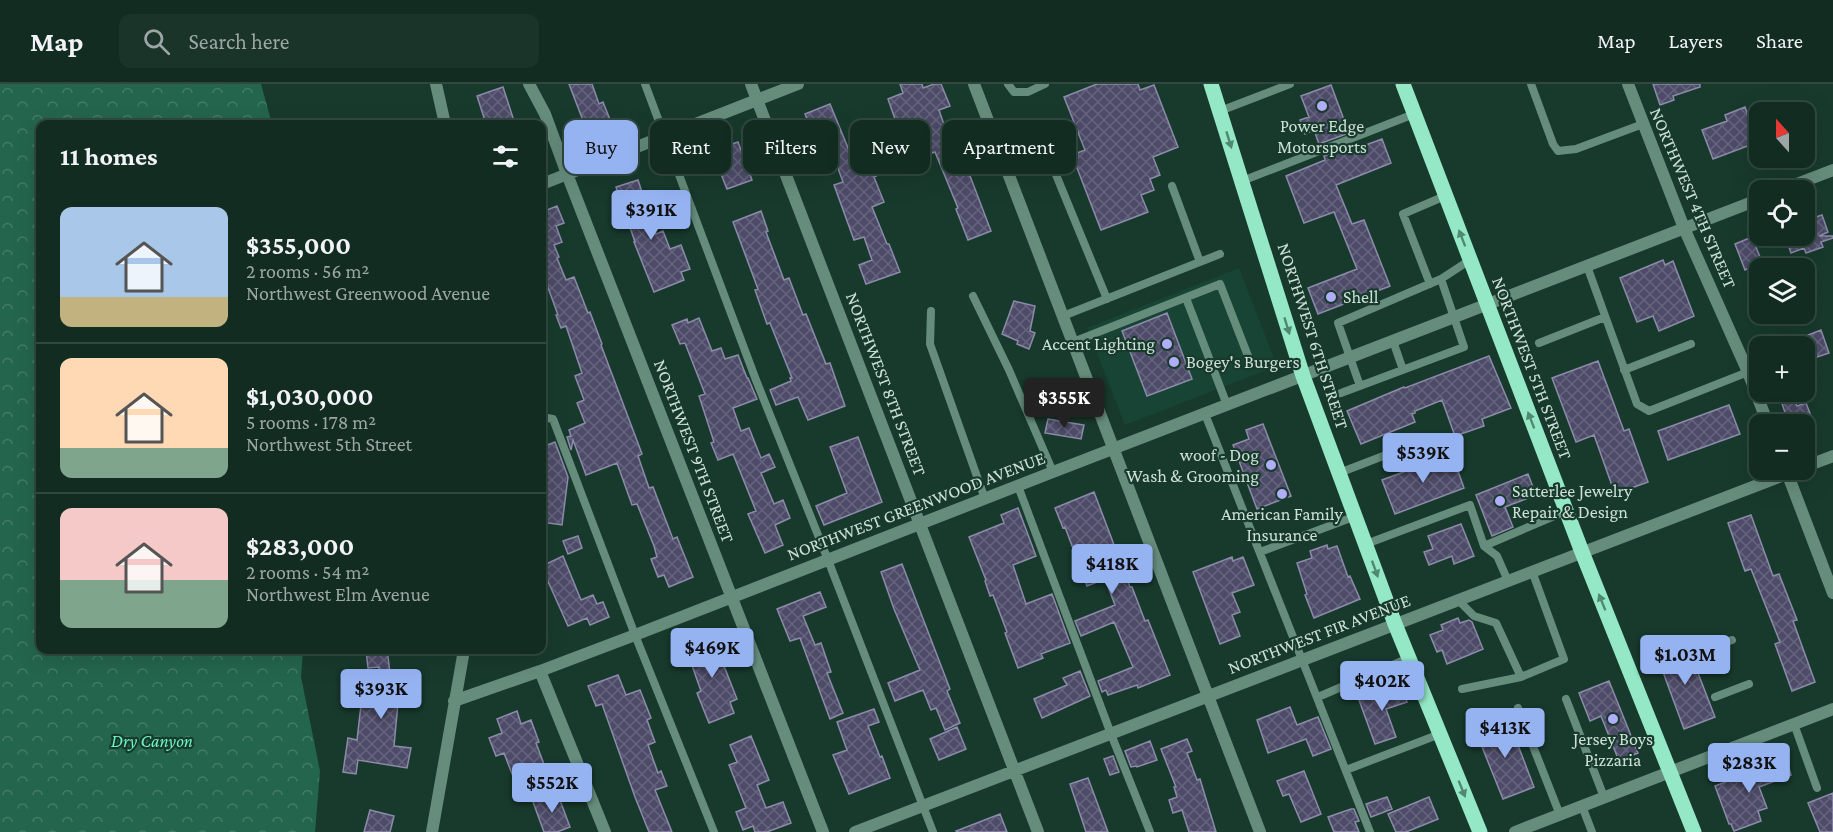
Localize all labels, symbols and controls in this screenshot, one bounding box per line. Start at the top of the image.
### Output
search box [119,14,539,68]
icon: search [140,25,173,58]
text: Map [30,26,83,57]
text: Search here [188,29,289,54]
text: Map [1597,29,1636,53]
text: Layers [1669,29,1723,53]
text: Share [1756,29,1803,53]
marker: Power Edge Motorsports [1315,99,1329,113]
north arrow [1749,102,1815,168]
map controls [1749,102,1815,480]
street label: NORTHWEST 4TH STREET [1646,105,1740,292]
place label: Power Edge Motorsports [1277,116,1367,157]
chip: Buy [564,120,638,174]
chip: Rent [650,120,731,174]
chip: Filters [743,120,838,174]
chip: New [850,120,930,174]
chip: Apartment [942,120,1076,174]
one-way arrow [1225,131,1234,149]
icon: filters [489,140,522,173]
text: 11 homes [60,142,158,171]
button: locate [1749,180,1815,246]
pin: $391K [609,190,693,241]
text: $391K [626,198,676,220]
one-way arrow [1456,229,1466,247]
icon: home [108,231,180,303]
text: $355,000 [246,231,351,260]
street label: NORTHWEST 6TH STREET [1273,241,1353,432]
button: layers [1749,258,1815,324]
text: 2 rooms · 56 m² [246,260,369,282]
street label: NORTHWEST 5TH STREET [1488,274,1576,462]
text: Northwest Greenwood Avenue [246,282,490,304]
place label: Shell [1343,287,1379,307]
street label: NORTHWEST 8TH STREET [842,289,930,479]
marker: Shell [1324,290,1338,304]
one-way arrow [1283,317,1293,335]
place label: Accent Lighting [1042,334,1155,354]
button: + [1749,336,1815,402]
marker: Accent Lighting [1160,337,1174,351]
place label: Bogey's Burgers [1186,352,1299,372]
marker: Bogey's Burgers [1167,355,1181,369]
street label: NORTHWEST 9TH STREET [650,357,738,546]
pin: $355K [1022,378,1106,429]
icon: home [108,382,180,454]
text: $1,030,000 [246,382,374,411]
text: $355K [1038,386,1090,408]
text: 5 rooms · 178 m² [246,411,376,433]
one-way arrow [1526,411,1536,429]
button: − [1749,414,1815,480]
text: Northwest 5th Street [246,433,412,455]
pin: $539K [1381,433,1465,484]
text: $539K [1397,441,1449,463]
place label: woof - Dog Wash & Grooming [1126,445,1259,486]
street label: NORTHWEST GREENWOOD AVENUE [784,447,1048,565]
marker: woof - Dog Wash & Grooming [1264,458,1278,472]
place label: Satterlee Jewelry Repair & Design [1512,481,1633,522]
marker: American Family Insurance [1275,487,1289,501]
marker: Satterlee Jewelry Repair & Design [1493,494,1507,508]
place label: American Family Insurance [1221,504,1343,545]
icon: home [108,532,180,604]
text: $283,000 [246,532,354,561]
pin: $418K [1070,544,1154,595]
text: $418K [1086,552,1138,574]
one-way arrow [1370,560,1380,578]
text: 2 rooms · 54 m² [246,561,369,583]
text: Northwest Elm Avenue [246,583,430,605]
street label: NORTHWEST FIR AVENUE [1225,590,1413,678]
one-way arrow [1597,593,1606,611]
pin: $469K [670,628,754,679]
pin: $1.03M [1636,635,1734,686]
text: $469K [685,636,739,658]
text: $1.03M [1654,643,1716,665]
pin: $402K [1340,661,1424,712]
pin: $393K [339,669,423,720]
text: $402K [1354,669,1410,691]
text: $393K [355,677,407,699]
pin: $413K [1463,708,1547,759]
marker: Jersey Boys Pizzaria [1606,712,1620,726]
text: $413K [1480,716,1530,738]
place label: Jersey Boys Pizzaria [1571,729,1653,770]
park label: Dry Canyon [111,731,193,751]
pin: $283K [1707,743,1791,794]
text: $283K [1722,751,1776,773]
pin: $552K [510,763,594,814]
text: $552K [526,771,578,793]
one-way arrow [1458,780,1467,798]

